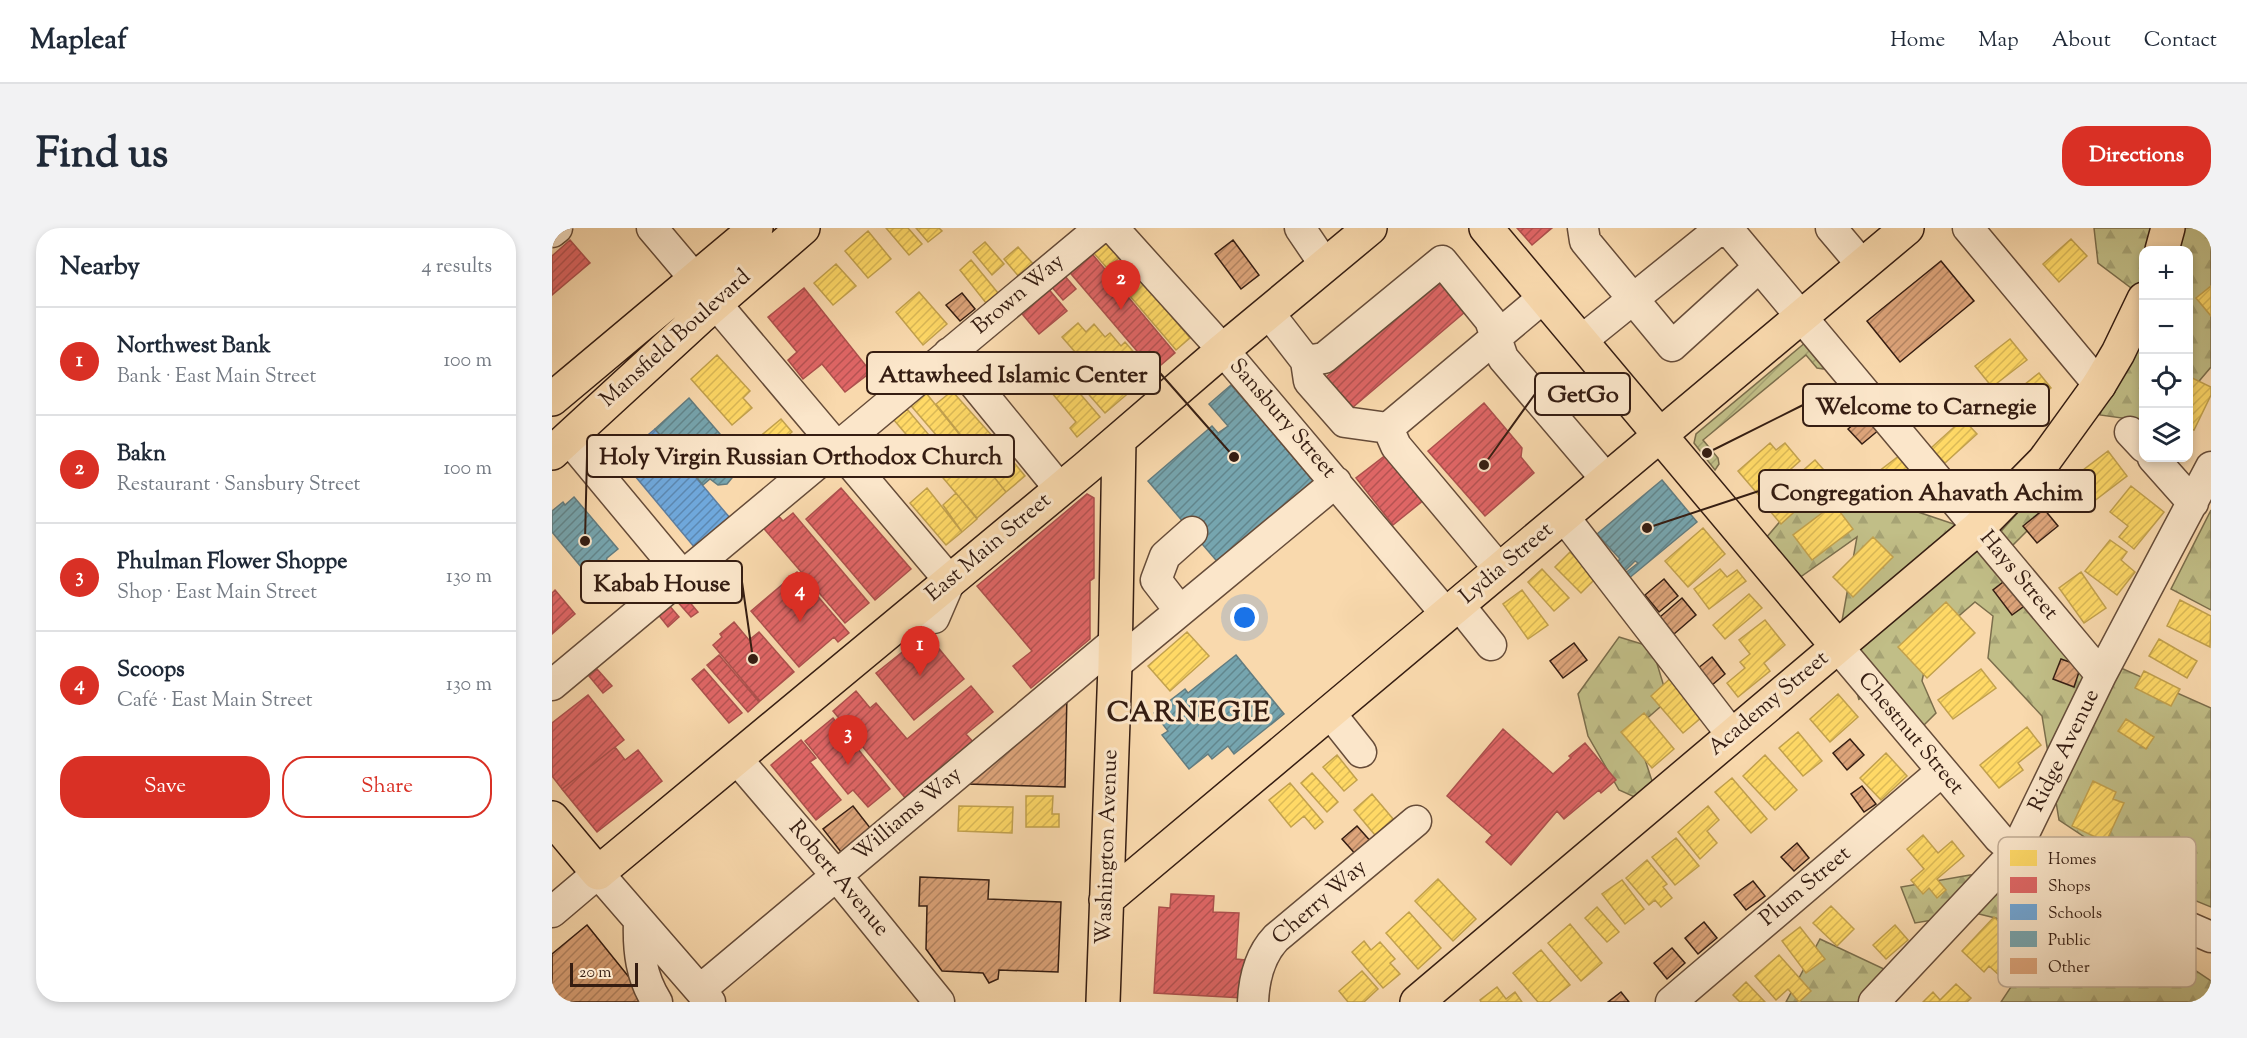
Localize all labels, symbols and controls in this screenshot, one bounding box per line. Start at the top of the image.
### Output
text: Mapleaf [30,21,127,61]
text: Home [1890,26,1945,56]
text: Map [1978,26,2019,56]
text: About [2052,26,2111,56]
text: Contact [2144,26,2217,56]
text: Find us [36,126,168,186]
button: Directions [2062,126,2211,186]
map controls [2139,246,2193,462]
button: + [2139,246,2193,300]
street label: Brown Way [966,247,1072,343]
text: Nearby [60,249,140,286]
text: 4 results [421,253,492,282]
pin: 2 [1102,260,1140,310]
street label: Mansfield Boulevard [593,262,759,416]
button: − [2139,300,2193,354]
text: Northwest Bank [117,331,271,363]
text: 1 [76,347,83,376]
text: 100 m [443,347,492,376]
callout: Attawheed Islamic Center [867,352,1160,394]
street label: Sansbury Street [1221,352,1344,486]
button: locate [2139,354,2193,408]
text: Attawheed Islamic Center [879,359,1148,393]
text: Bank · East Main Street [117,363,316,392]
callout: GetGo [1535,373,1630,415]
text: GetGo [1547,379,1619,413]
callout: Welcome to Carnegie [1803,384,2049,426]
text: Welcome to Carnegie [1815,391,2037,425]
button: layers [2139,408,2193,462]
callout: Holy Virgin Russian Orthodox Church [587,435,1014,477]
text: Bakn [117,439,166,471]
text: Holy Virgin Russian Orthodox Church [599,441,1004,475]
text: 2 [75,455,84,484]
text: 100 m [443,455,492,484]
callout: Congregation Ahavath Achim [1759,470,2095,512]
text: Restaurant · Sansbury Street [117,471,360,500]
text: Congregation Ahavath Achim [1771,477,2083,511]
street label: East Main Street [919,485,1059,610]
street label: Lydia Street [1453,515,1561,613]
street label: Hays Street [1971,524,2065,628]
text: Phulman Flower Shoppe [117,547,348,579]
callout: Kabab House [581,561,742,603]
text: 3 [75,563,84,592]
text: 130 m [446,563,492,592]
text: Kabab House [594,568,730,602]
pin: 4 [780,572,820,622]
text: Shop · East Main Street [117,579,317,608]
your location [1230,603,1259,632]
pin: 1 [900,626,940,676]
street label: Academy Street [1702,644,1837,764]
text: Scoops [117,655,185,687]
street label: Chestnut Street [1849,666,1971,803]
text: 4 [74,671,85,700]
text: 130 m [446,671,492,700]
street label: Ridge Avenue [2021,684,2109,818]
text: Café · East Main Street [117,687,313,716]
district label: CARNEGIE [1107,694,1271,734]
pin: 3 [828,716,868,765]
street label: Washington Avenue [1089,749,1127,945]
button: Save [60,756,270,818]
button: Share [282,756,492,818]
street label: Williams Way [847,760,969,870]
street label: Robert Avenue [780,814,896,944]
legend [1998,837,2196,987]
street label: Plum Street [1753,839,1859,935]
text: Homes [2048,849,2096,872]
street label: Cherry Way [1265,853,1375,953]
text: Shops [2048,876,2091,899]
text: Schools [2048,903,2102,926]
text: Public [2048,930,2091,953]
text: Other [2048,957,2090,980]
scale bar [570,960,638,988]
text: 20 m [579,962,612,985]

